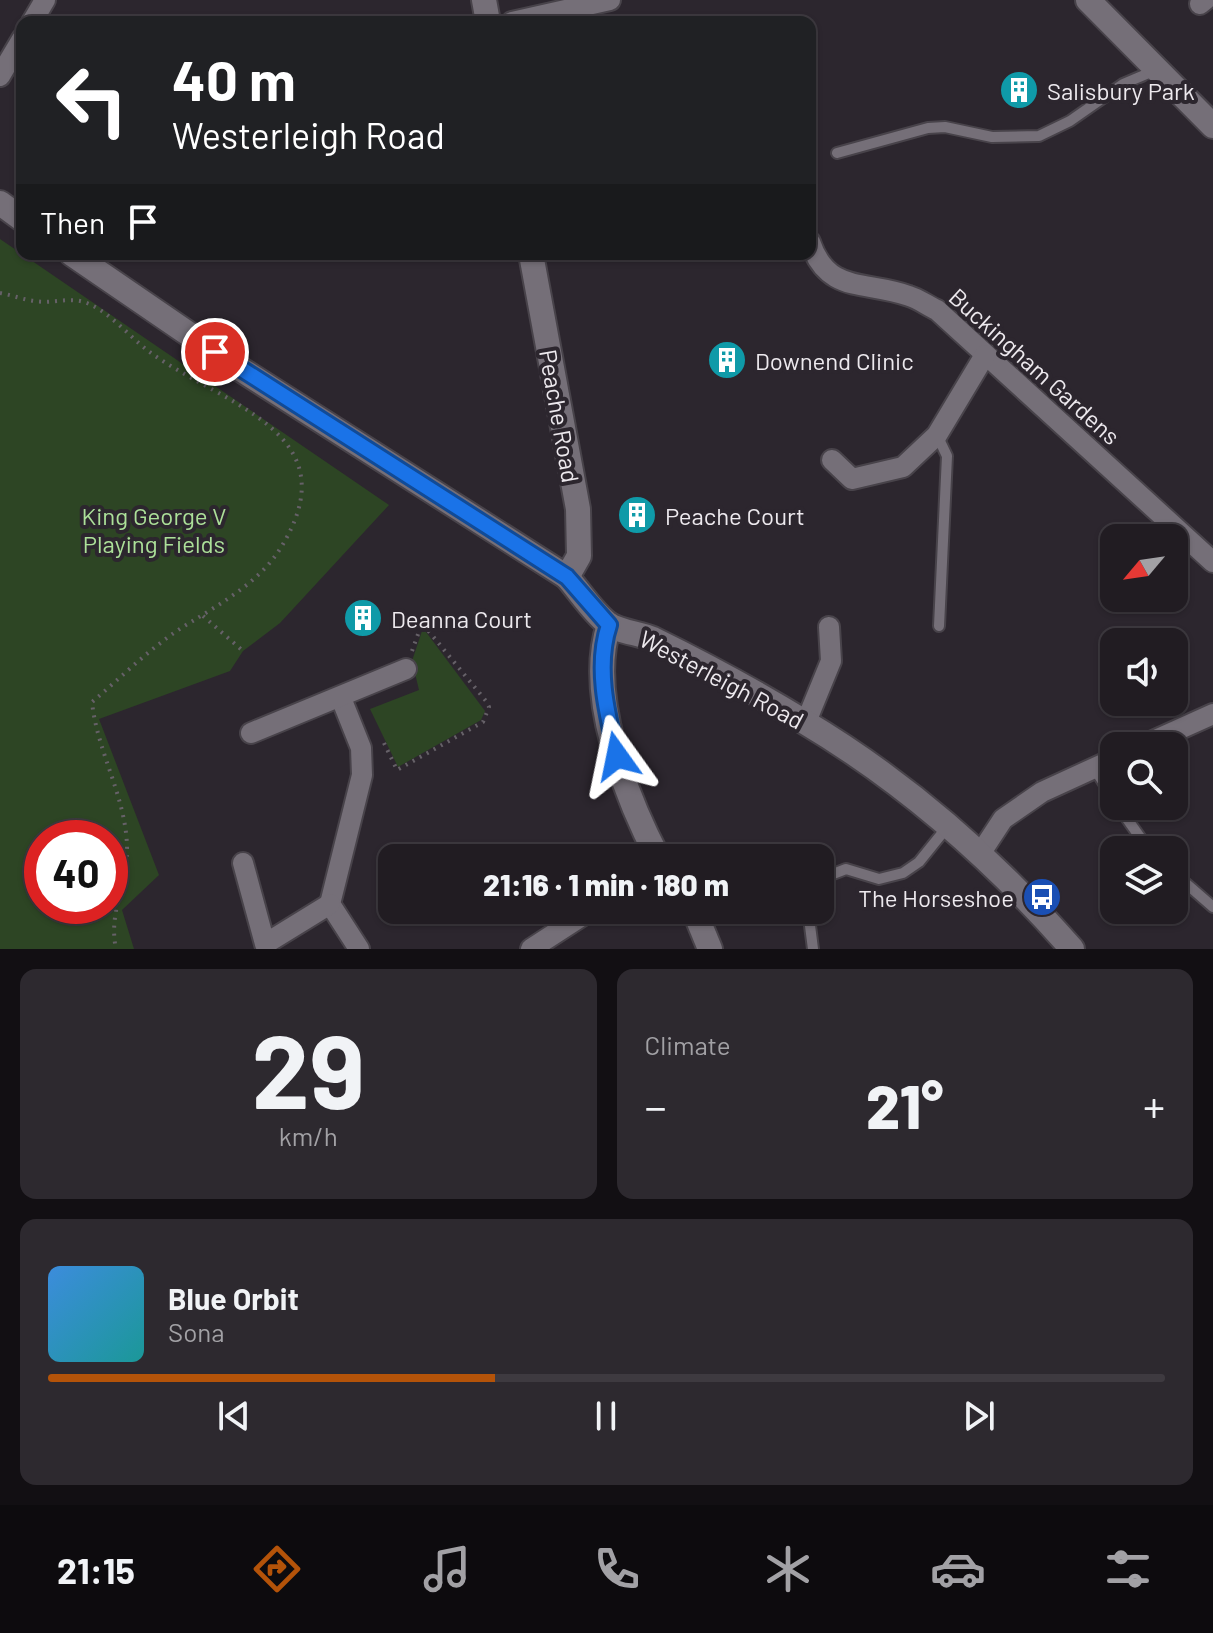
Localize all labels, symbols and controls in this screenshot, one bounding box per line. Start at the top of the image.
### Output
text: 40 m [172,45,296,112]
icon: left [40,48,144,152]
building icon: Salisbury Park [998,69,1040,111]
place label: Salisbury Park [1047,76,1195,105]
text: Westerleigh Road [172,113,445,156]
icon: arrive [121,200,165,244]
text: Then [40,204,105,240]
street label: Buckingham Gardens [944,282,1126,450]
pin [181,318,249,386]
icon: arrive [193,330,237,374]
building icon: Downend Clinic [706,339,748,381]
place label: Downend Clinic [755,346,914,375]
street label: Peache Road [534,347,586,485]
building icon: Peache Court [616,494,658,536]
park label: King George V Playing Fields [82,501,226,558]
place label: Peache Court [665,501,805,530]
north arrow [1100,524,1188,612]
map controls [1100,524,1188,924]
building icon: Deanna Court [342,597,384,639]
place label: Deanna Court [391,604,532,633]
street label: Westerleigh Road [635,623,809,735]
button: sound [1100,628,1188,716]
position arrow [575,714,659,798]
button: search [1100,732,1188,820]
speed limit sign: 40 [24,820,128,924]
button: layers [1100,836,1188,924]
text: 21:16 · 1 min · 180 m [483,866,729,902]
bus stop icon: The Horseshoe [1021,876,1063,918]
place label: The Horseshoe [858,883,1014,912]
text: 29 [252,1005,365,1130]
text: Climate [645,1029,731,1060]
text: 21° [866,1069,944,1141]
text: − [645,1079,667,1132]
text: + [1143,1079,1165,1132]
text: km/h [279,1120,338,1151]
text: Blue Orbit [168,1280,299,1316]
text: Sona [168,1316,225,1347]
icon: previous [212,1394,256,1438]
icon: pause [584,1394,628,1438]
icon: next [957,1394,1001,1438]
icon: directions [249,1541,305,1597]
icon: music [419,1541,475,1597]
icon: phone [589,1541,645,1597]
icon: climate [760,1541,816,1597]
icon: car [930,1541,986,1597]
icon: filters [1100,1541,1156,1597]
text: 21:15 [57,1548,135,1591]

